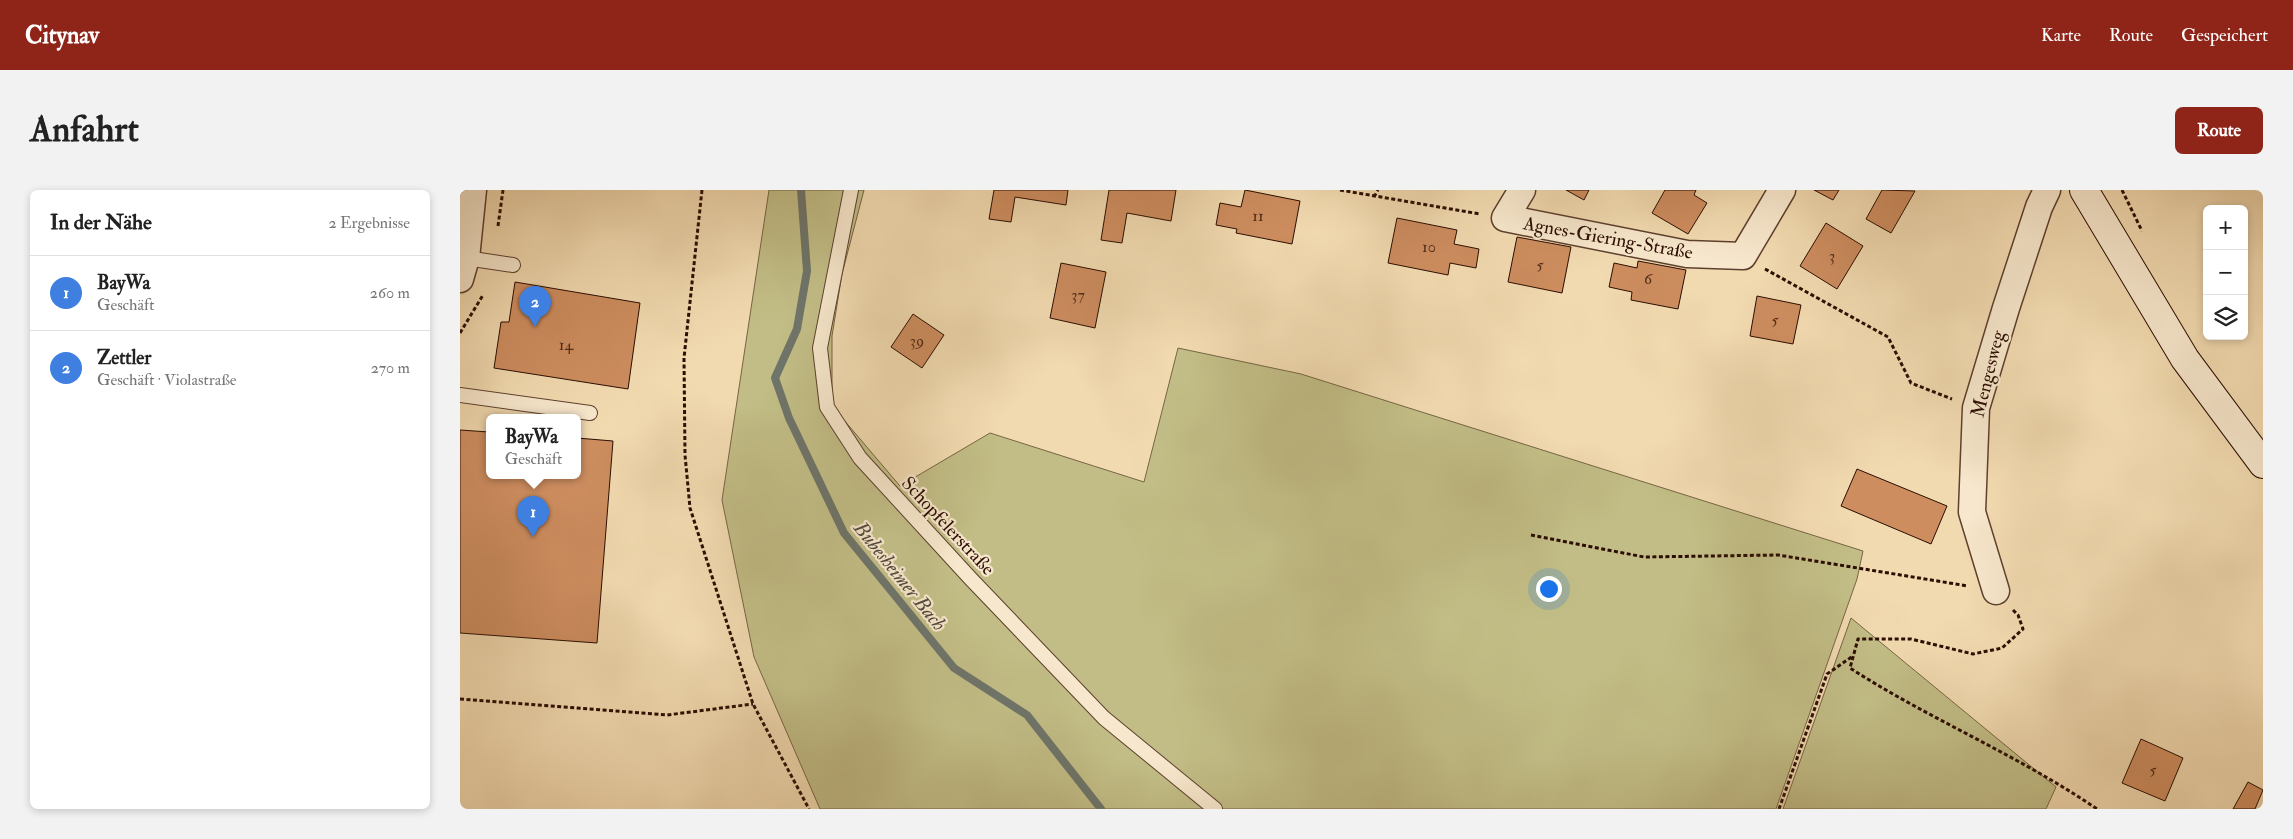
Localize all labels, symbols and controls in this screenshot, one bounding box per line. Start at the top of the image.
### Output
text: Citynav [25,20,99,51]
text: Karte [2041,24,2081,47]
text: Route [2109,24,2153,47]
text: Gespeichert [2181,24,2268,47]
button: Route [2175,107,2263,154]
text: Anfahrt [30,108,139,152]
map controls [2203,205,2248,340]
button: + [2203,205,2248,250]
house number: 11 [1252,206,1264,226]
text: In der Nähe [50,209,152,236]
street label: Agnes-Giering-Straße [1520,211,1695,265]
text: 2 Ergebnisse [329,213,410,233]
house number: 10 [1422,237,1436,257]
house number: 3 [1829,246,1835,266]
button: − [2203,250,2248,295]
house number: 5 [1536,255,1544,275]
house number: 6 [1644,269,1653,289]
text: BayWa [97,271,150,295]
text: 1 [63,283,69,303]
text: 260 m [370,283,410,303]
house number: 37 [1071,285,1085,305]
pin: 2 [519,286,551,327]
text: Geschäft [97,295,154,315]
button: layers [2203,295,2248,340]
house number: 5 [1771,310,1779,330]
street label: Mengesweg [1966,328,2011,420]
house number: 39 [910,331,924,351]
house number: 14 [559,335,575,355]
text: Zettler [97,346,151,370]
text: 2 [62,358,70,378]
text: 270 m [371,358,410,378]
text: Geschäft · Violastraße [97,370,237,390]
popup [486,414,581,479]
text: BayWa [505,425,558,449]
text: Geschäft [505,449,562,469]
street label: Schopfelerstraße [895,472,1000,581]
pin: 1 [517,496,549,537]
water label: Bubesheimer Bach [848,515,952,636]
your location [1536,576,1562,602]
house number: 5 [2149,760,2157,780]

